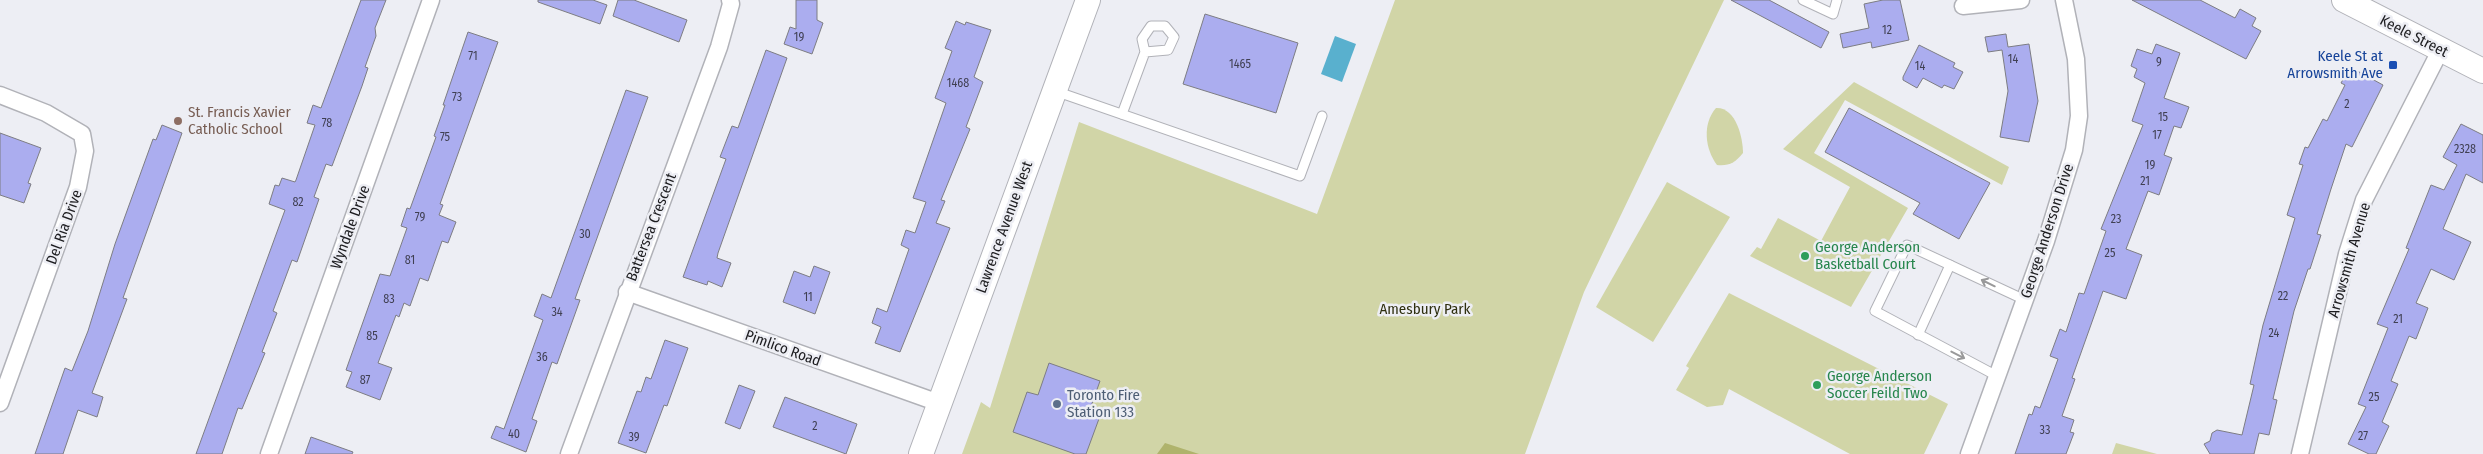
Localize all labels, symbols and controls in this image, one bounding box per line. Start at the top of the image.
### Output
street label: Keele Street [2377,11,2451,61]
house number: 12 [1882,23,1892,37]
house number: 19 [794,30,804,44]
place label: Keele St at Arrowsmith Ave [2287,47,2383,82]
house number: 71 [468,49,478,63]
house number: 14 [2008,52,2018,66]
house number: 9 [2156,55,2162,69]
house number: 1465 [1229,57,1251,71]
house number: 14 [1915,59,1925,73]
marker: Keele St at Arrowsmith Ave [2387,59,2399,71]
house number: 1468 [947,76,969,90]
house number: 73 [452,90,462,104]
house number: 2 [2344,97,2350,111]
place label: St. Francis Xavier Catholic School [188,103,292,138]
house number: 15 [2158,110,2169,124]
marker: St. Francis Xavier Catholic School [172,115,184,127]
house number: 78 [322,116,332,130]
house number: 17 [2152,128,2162,142]
house number: 75 [440,130,451,144]
house number: 2328 [2454,142,2476,156]
street label: Lawrence Avenue West [972,158,1036,296]
house number: 19 [2145,158,2155,172]
street label: George Anderson Drive [2017,161,2077,301]
street label: Battersea Crescent [622,170,680,284]
house number: 21 [2140,174,2150,188]
street label: Wyndale Drive [327,183,373,271]
street label: Del Ria Drive [42,187,86,267]
house number: 82 [292,195,304,209]
street label: Arrowsmith Avenue [2324,200,2374,320]
house number: 79 [415,210,425,224]
house number: 23 [2111,212,2121,226]
house number: 30 [579,227,591,241]
place label: George Anderson Basketball Court [1815,238,1920,273]
house number: 25 [2105,246,2116,260]
marker: George Anderson Basketball Court [1799,250,1811,262]
house number: 81 [405,253,415,267]
one-way arrow [1981,277,1996,287]
house number: 22 [2278,289,2288,303]
house number: 11 [803,290,813,304]
house number: 83 [383,292,395,306]
park label: Amesbury Park [1379,300,1471,318]
house number: 34 [551,305,563,319]
house number: 21 [2393,312,2403,326]
street label: Pimlico Road [743,326,823,370]
house number: 24 [2269,326,2280,340]
house number: 85 [366,329,378,343]
house number: 36 [536,350,548,364]
one-way arrow [1950,351,1965,360]
place label: George Anderson Soccer Feild Two [1827,367,1932,402]
house number: 87 [360,373,370,387]
marker: George Anderson Soccer Feild Two [1811,379,1823,391]
place label: Toronto Fire Station 133 [1067,386,1140,421]
house number: 25 [2369,390,2380,404]
marker: Toronto Fire Station 133 [1051,398,1063,410]
house number: 2 [812,419,818,433]
house number: 33 [2040,423,2050,437]
house number: 40 [508,427,520,441]
house number: 27 [2358,429,2368,443]
house number: 39 [628,430,640,444]

